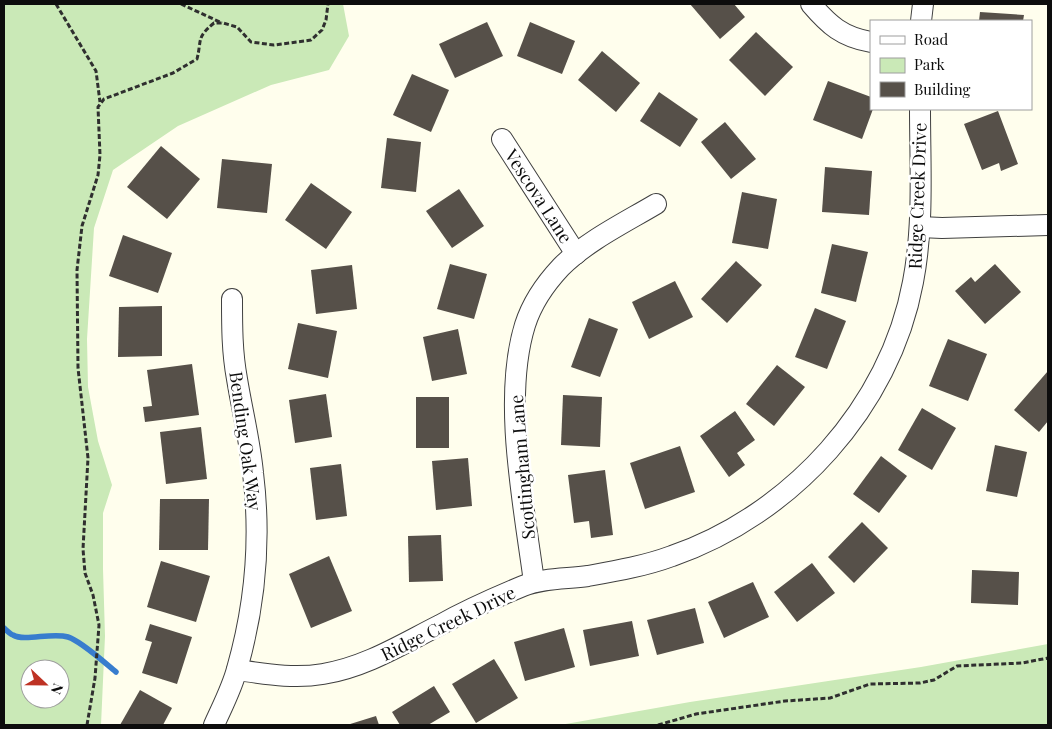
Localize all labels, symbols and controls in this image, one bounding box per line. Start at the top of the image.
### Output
legend [870,20,1032,110]
text: Road [914,29,948,49]
text: Park [914,54,946,74]
text: Building [914,79,971,99]
street label: Ridge Creek Drive [902,122,932,270]
street label: Vescova Lane [499,144,578,248]
street label: Bending Oak Way [224,370,268,512]
street label: Scottingham Lane [504,394,540,540]
street label: Ridge Creek Drive [377,580,519,666]
north arrow [20,659,70,709]
text: N [47,681,68,697]

